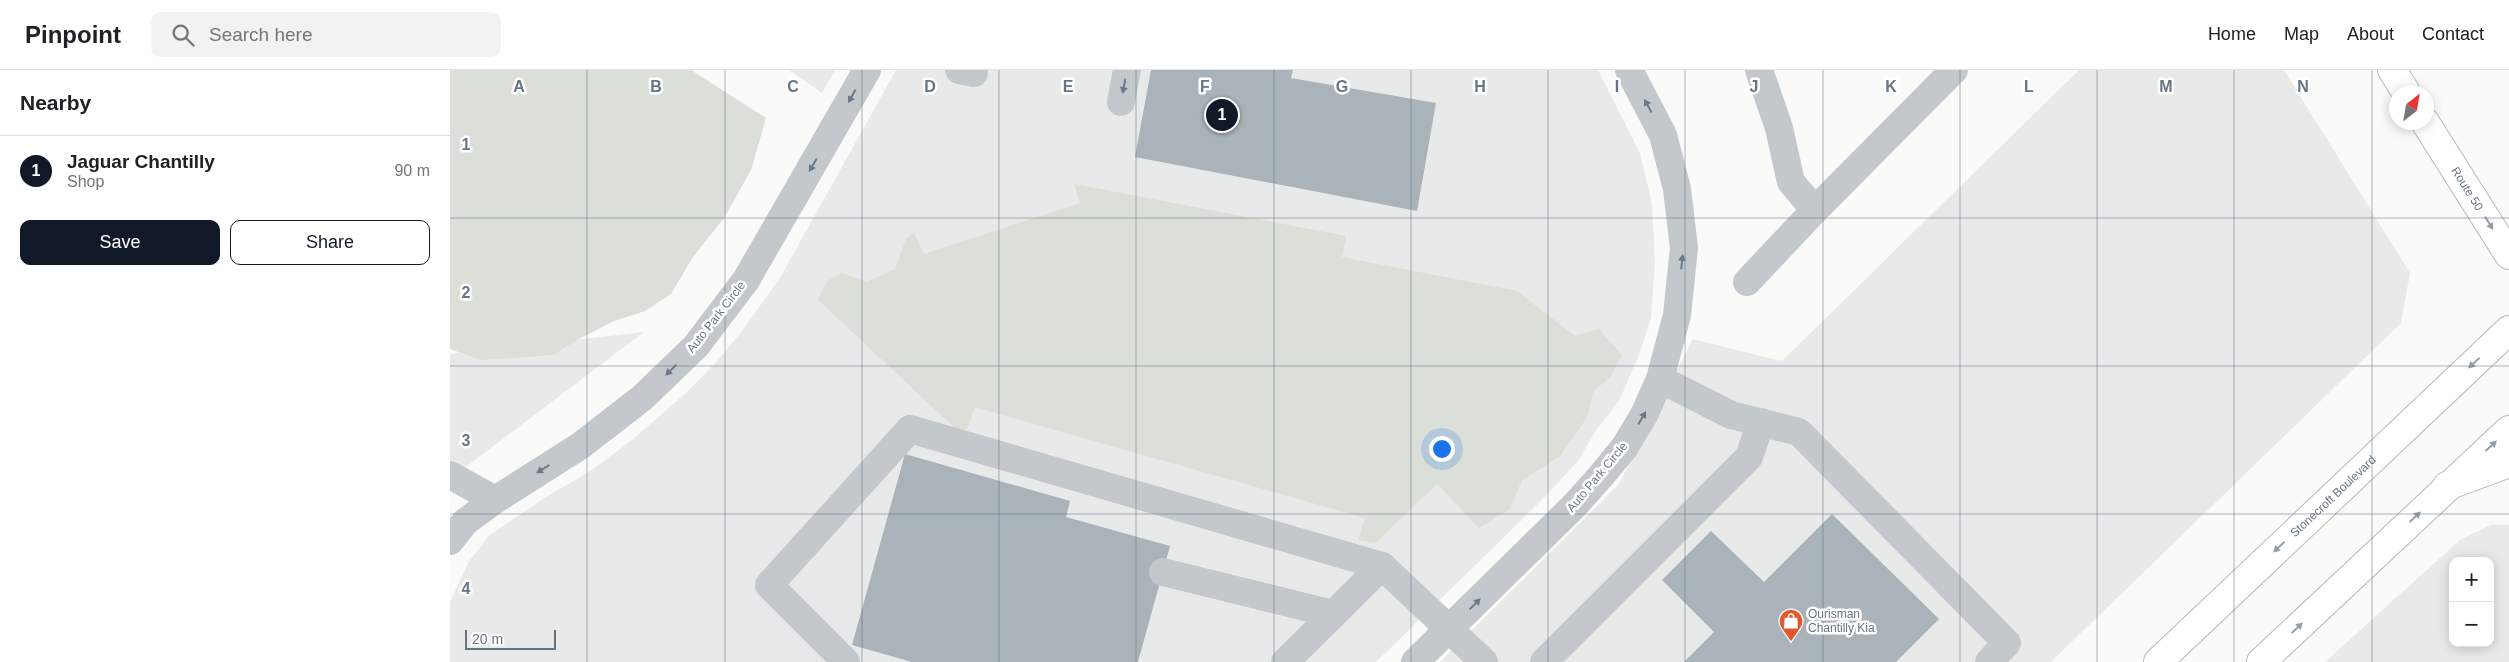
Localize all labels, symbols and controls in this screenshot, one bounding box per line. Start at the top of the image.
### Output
search box [151,12,501,57]
text: Pinpoint [25,21,121,48]
icon: search [169,21,197,49]
text: Search here [209,24,313,45]
text: Home [2208,24,2256,44]
text: Map [2284,24,2319,44]
text: About [2347,24,2394,44]
text: Contact [2422,24,2484,44]
text: A [513,78,525,95]
text: B [650,78,662,95]
text: C [787,78,799,95]
text: D [924,78,936,95]
text: E [1063,78,1074,95]
one-way arrow [1120,78,1128,94]
text: F [1200,78,1210,95]
text: G [1336,78,1348,95]
text: H [1474,78,1486,95]
text: I [1615,78,1619,95]
text: J [1750,78,1758,95]
text: K [1885,78,1897,95]
text: L [2024,78,2034,95]
text: M [2159,78,2173,95]
text: N [2297,78,2309,95]
north arrow [2389,85,2434,130]
one-way arrow [848,89,856,104]
text: Nearby [20,91,91,114]
pin: 1 [1206,96,1238,134]
one-way arrow [1644,99,1652,113]
text: 1 [462,136,471,153]
text: Jaguar Chantilly [67,151,215,172]
one-way arrow [809,158,817,173]
text: 1 [32,162,40,179]
text: 90 m [394,162,430,179]
street label: Route 50 [2448,164,2486,213]
text: Shop [67,173,104,190]
one-way arrow [2484,216,2493,229]
button: Save [20,220,220,265]
button: Share [230,220,430,265]
one-way arrow [1678,254,1686,270]
street label: Auto Park Circle [684,278,748,355]
text: 2 [462,284,471,301]
one-way arrow [2468,357,2480,369]
one-way arrow [665,364,677,376]
one-way arrow [1637,412,1646,425]
text: 3 [462,432,471,449]
your location [1429,436,1455,462]
street label: Auto Park Circle [1564,439,1630,515]
one-way arrow [2485,441,2498,452]
street label: Stonecroft Boulevard [2287,453,2379,540]
one-way arrow [537,465,550,474]
one-way arrow [2408,511,2420,523]
one-way arrow [2274,541,2286,553]
map controls [2449,557,2494,647]
button: + [2449,557,2494,602]
text: 4 [462,580,471,597]
one-way arrow [1469,598,1481,610]
button: − [2449,602,2494,647]
place label: Ourisman Chantilly Kia [1808,607,1875,635]
shop icon: Ourisman Chantilly Kia [1778,608,1804,642]
one-way arrow [2290,622,2302,634]
scale bar [465,627,556,650]
text: 20 m [472,631,503,647]

